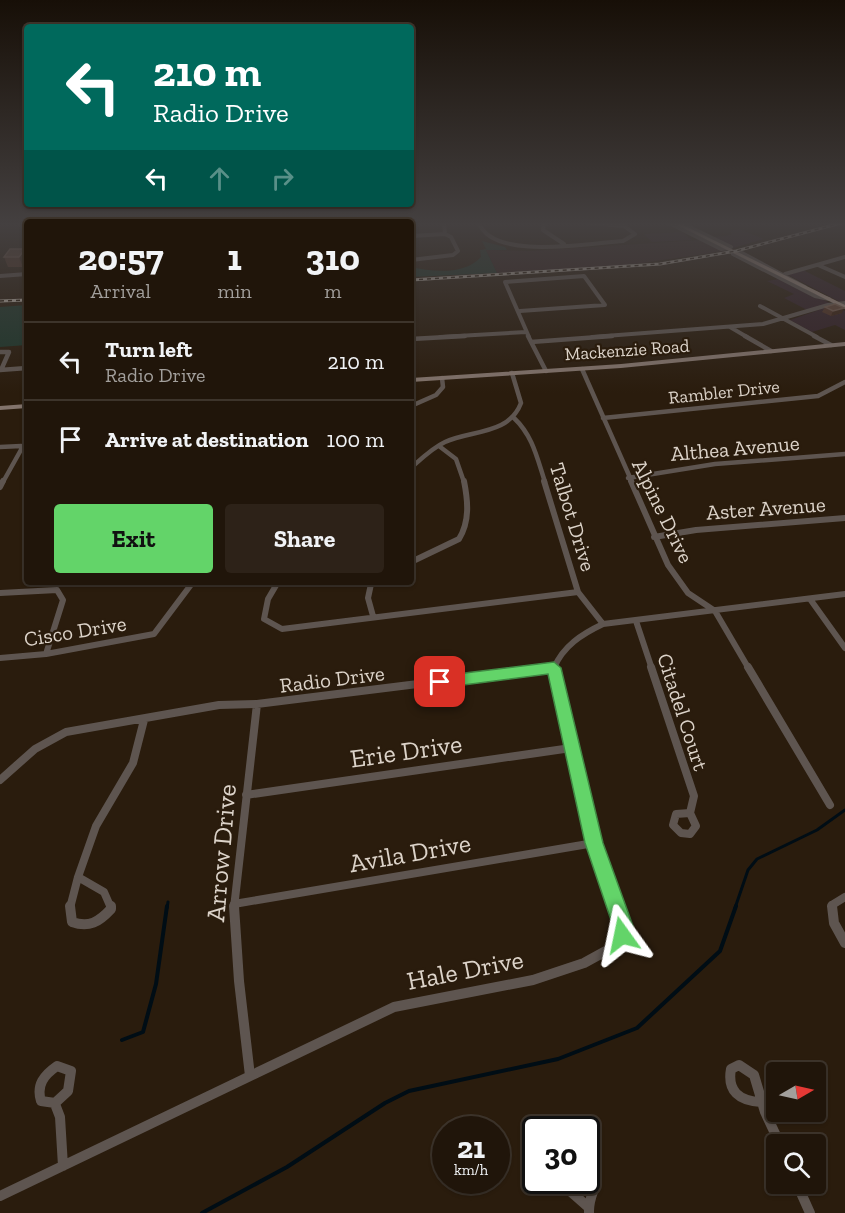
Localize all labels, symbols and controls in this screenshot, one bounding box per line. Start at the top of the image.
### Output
text: 210 m [153,46,261,97]
icon: left [54,48,132,126]
text: Radio Drive [153,97,289,129]
icon: left [140,162,173,195]
icon: ahead [203,162,236,195]
icon: right [266,162,299,195]
text: 20:57 [78,236,164,279]
text: 1 [227,236,242,279]
text: 310 [306,236,360,279]
text: Arrival [91,279,151,303]
text: min [217,279,252,303]
text: m [324,279,341,303]
street label: Mackenzie Road [564,335,690,365]
text: Turn left [105,336,192,363]
icon: left [54,345,87,378]
text: 210 m [328,348,384,375]
text: Radio Drive [105,363,205,387]
street label: Rambler Drive [667,375,781,409]
icon: arrive [54,423,87,456]
text: Arrive at destination [105,426,308,453]
text: 100 m [326,426,384,453]
street label: Althea Avenue [669,430,801,466]
street label: Alpine Drive [627,455,699,567]
street label: Talbot Drive [545,460,601,574]
street label: Aster Avenue [705,491,827,525]
button: Exit [54,504,213,573]
button: Share [225,504,384,573]
street label: Cisco Drive [22,611,128,651]
street label: Citadel Court [652,650,714,774]
pin [414,656,465,707]
street label: Radio Drive [278,660,386,698]
icon: arrive [423,665,456,698]
street label: Erie Drive [348,727,464,775]
street label: Arrow Drive [199,783,243,923]
street label: Avila Drive [347,827,473,879]
position arrow [590,903,654,967]
street label: Hale Drive [404,943,526,997]
north arrow [766,1062,826,1122]
map controls [766,1062,826,1194]
speed limit sign: 30 [522,1116,600,1194]
text: 21 [457,1130,485,1166]
button: search [766,1134,826,1194]
text: km/h [454,1161,488,1179]

